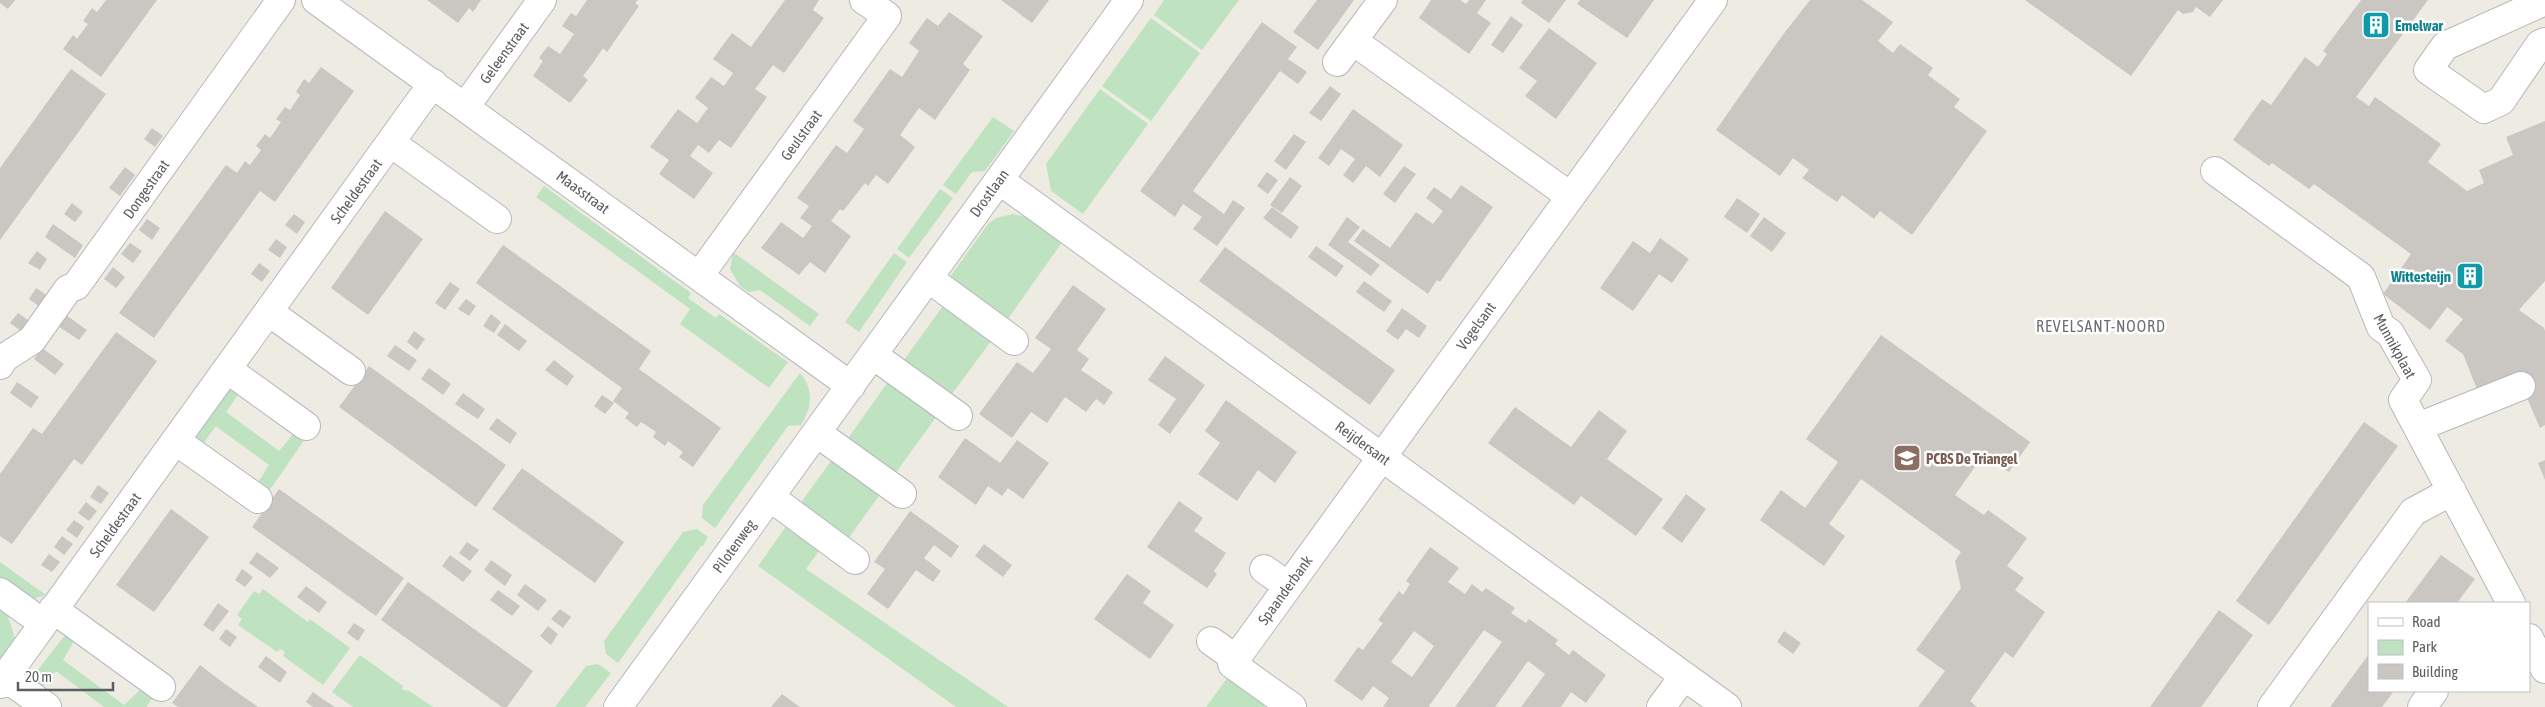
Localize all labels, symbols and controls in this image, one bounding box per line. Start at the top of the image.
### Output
building icon: Emelwar [2361,10,2391,40]
place label: Emelwar [2395,17,2444,34]
street label: Geleenstraat [476,19,532,87]
street label: Geulstraat [777,107,825,163]
street label: Scheldestraat [327,155,385,227]
street label: Dongestraat [120,156,172,222]
street label: Drostlaan [966,166,1012,220]
street label: Maasstraat [553,167,613,217]
building icon: Wittesteijn [2455,261,2485,291]
place label: Wittesteijn [2390,268,2451,285]
street label: Vogelsant [1453,299,1499,353]
street label: Munnikplaat [2370,311,2420,381]
district label: REVELSANT-NOORD [2036,317,2166,335]
street label: Reijdersant [1332,417,1394,469]
school or university icon: PCBS De Triangel [1892,443,1922,473]
place label: PCBS De Triangel [1926,450,2019,467]
street label: Scheldestraat [86,489,144,561]
street label: Pilotenweg [709,516,759,576]
street label: Spaanderbank [1254,552,1316,628]
legend [2368,602,2530,692]
text: Road [2412,613,2441,630]
text: Park [2412,638,2437,655]
scale bar [18,660,112,692]
text: Building [2412,663,2458,680]
text: 20 m [25,668,52,685]

